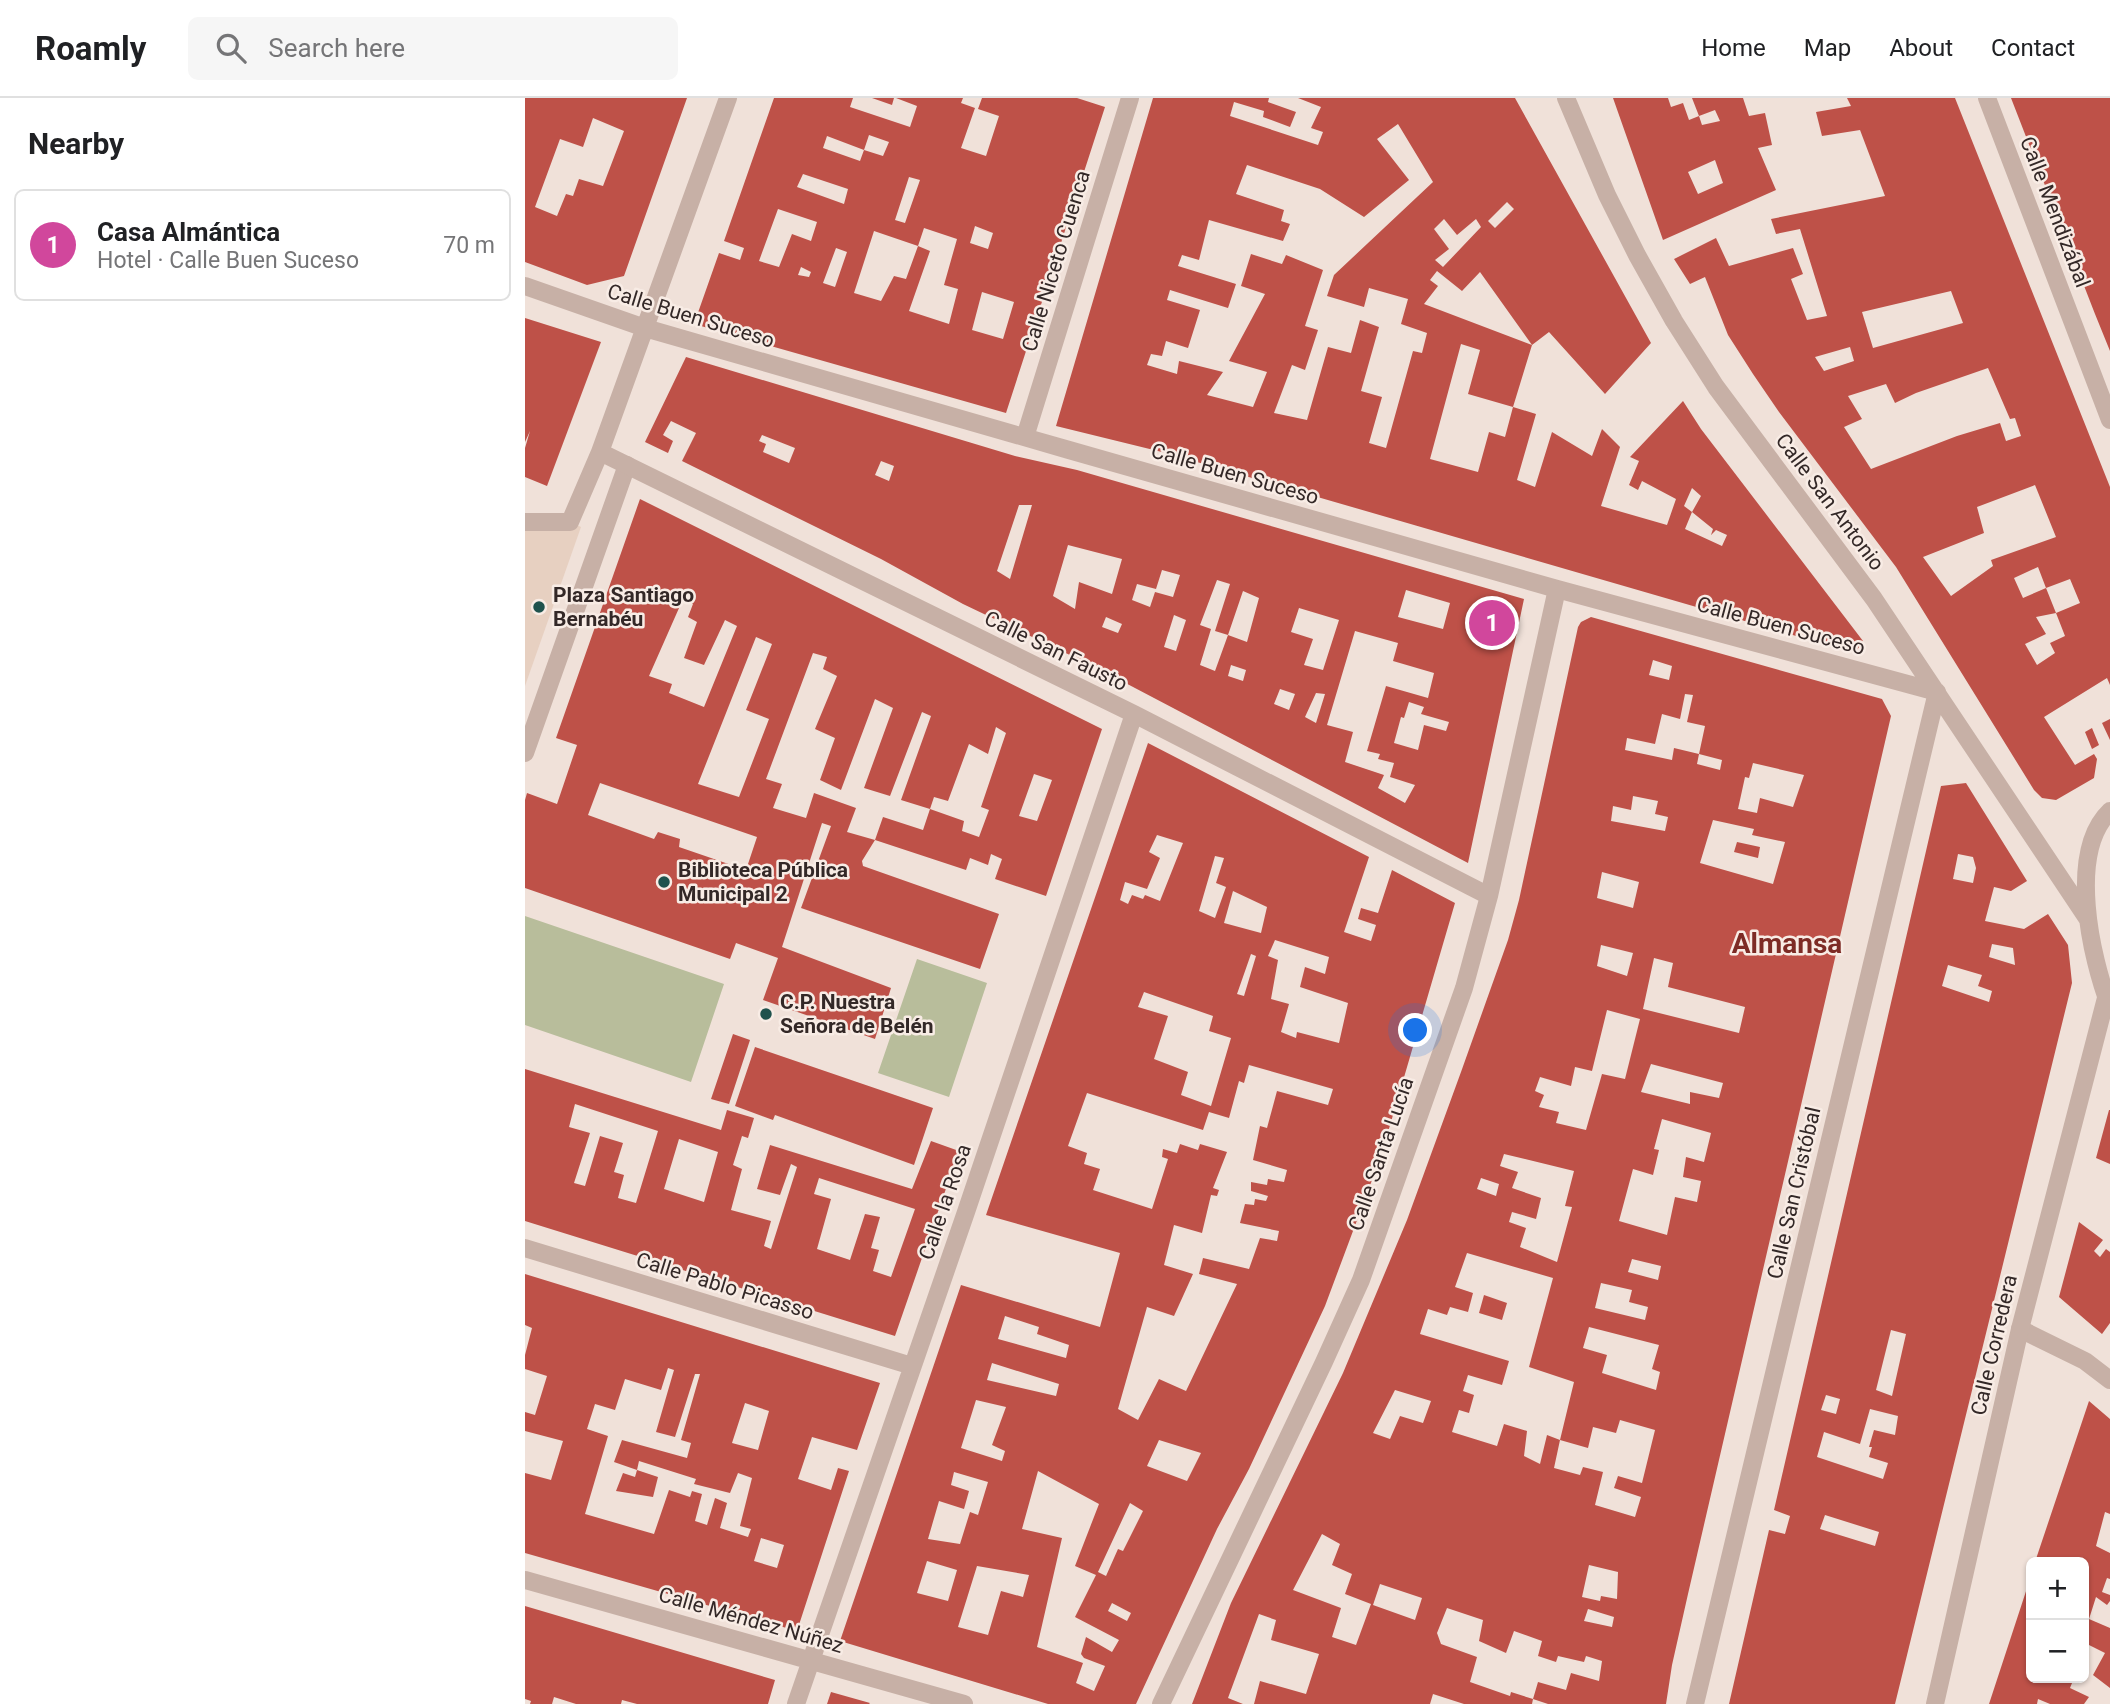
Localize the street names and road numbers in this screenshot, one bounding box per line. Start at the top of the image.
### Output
street label: Calle Mendizábal [2015,133,2095,291]
street label: Calle Niceto Cuenca [1017,168,1095,354]
street label: Calle Buen Suceso [605,279,777,353]
street label: Calle San Antonio [1771,429,1889,575]
street label: Calle Buen Suceso [1148,439,1322,509]
street label: Calle Buen Suceso [1694,592,1868,660]
street label: Calle San Fausto [981,606,1131,696]
street label: Calle Santa Lucía [1343,1074,1419,1234]
street label: Calle San Cristóbal [1763,1105,1825,1281]
street label: Calle la Rosa [914,1141,976,1263]
street label: Calle Pablo Picasso [633,1248,817,1324]
street label: Calle Corredera [1966,1272,2022,1418]
street label: Calle Méndez Núñez [656,1582,846,1658]

